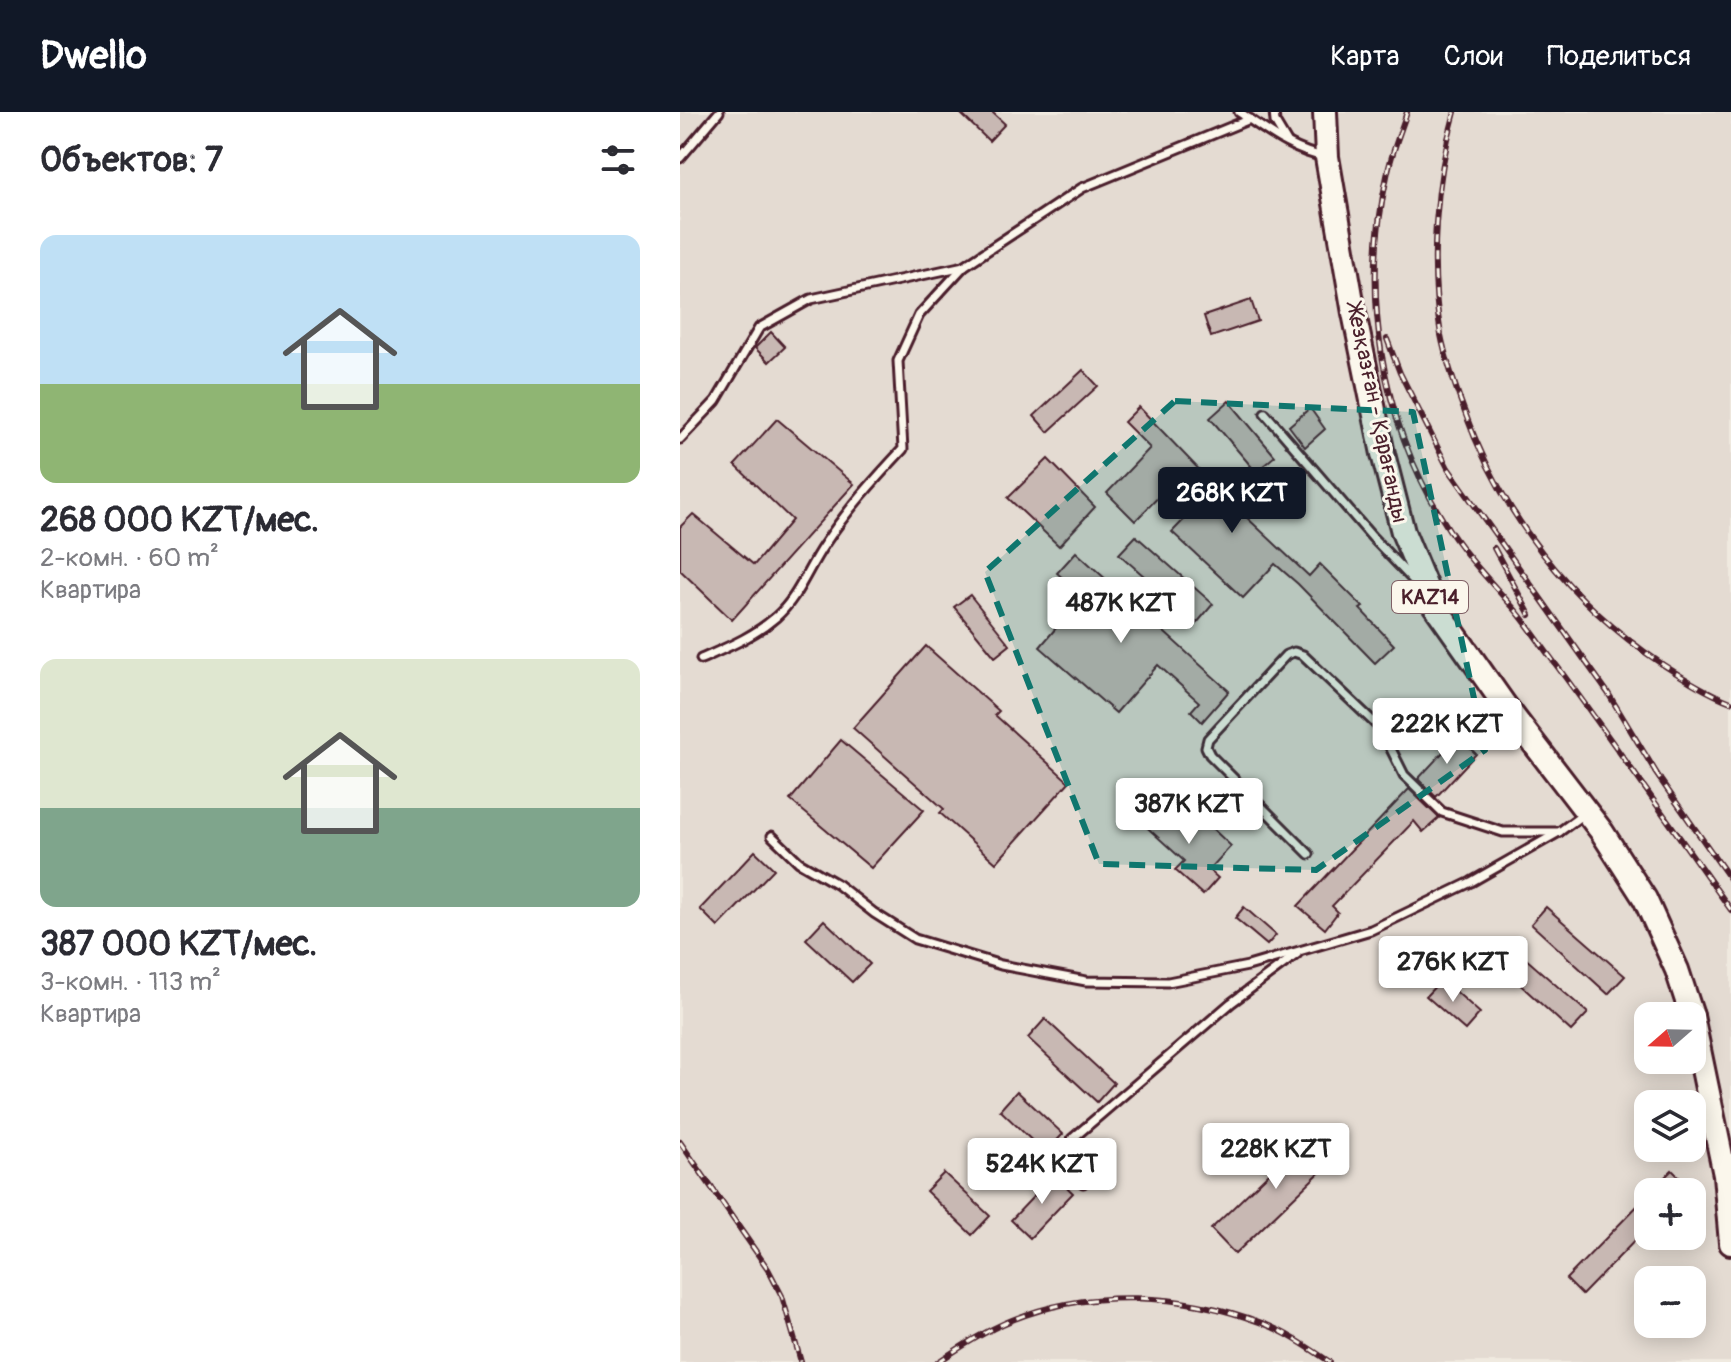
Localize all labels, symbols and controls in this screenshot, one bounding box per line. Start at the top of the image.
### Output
text: Dwello [40,32,147,80]
text: Карта [1330,39,1400,74]
text: Слои [1444,39,1503,74]
text: Поделиться [1547,39,1691,74]
icon: filters [596,138,640,182]
text: Объектов: 7 [40,139,223,182]
icon: home [268,287,412,431]
street label: Жезқазған - Қарағанды [1339,298,1414,525]
pin: 268K KZT [1149,467,1315,535]
text: 268K KZT [1176,477,1288,509]
text: 268 000 KZT/мес. [40,499,319,542]
text: 2-комн. · 60 m² [40,542,219,574]
text: Квартира [40,574,141,606]
pin: 487K KZT [1038,577,1204,645]
road number: KAZ14 [1392,581,1468,613]
text: 487K KZT [1065,587,1177,619]
pin: 222K KZT [1364,698,1530,766]
text: 222K KZT [1391,708,1503,740]
icon: home [268,711,412,855]
pin: 387K KZT [1106,778,1272,846]
text: 387K KZT [1134,788,1244,820]
text: 387 000 KZT/мес. [40,923,317,966]
pin: 276K KZT [1370,936,1536,1004]
text: 276K KZT [1397,946,1509,978]
text: 3-комн. · 113 m² [40,966,221,998]
text: Квартира [40,998,141,1030]
north arrow [1634,1002,1706,1074]
map controls [1634,1002,1706,1338]
button: layers [1634,1090,1706,1162]
pin: 228K KZT [1193,1123,1359,1191]
text: 228K KZT [1220,1133,1332,1165]
pin: 524K KZT [959,1138,1125,1206]
text: 524K KZT [986,1148,1098,1180]
button: + [1634,1178,1706,1250]
button: − [1634,1266,1706,1338]

